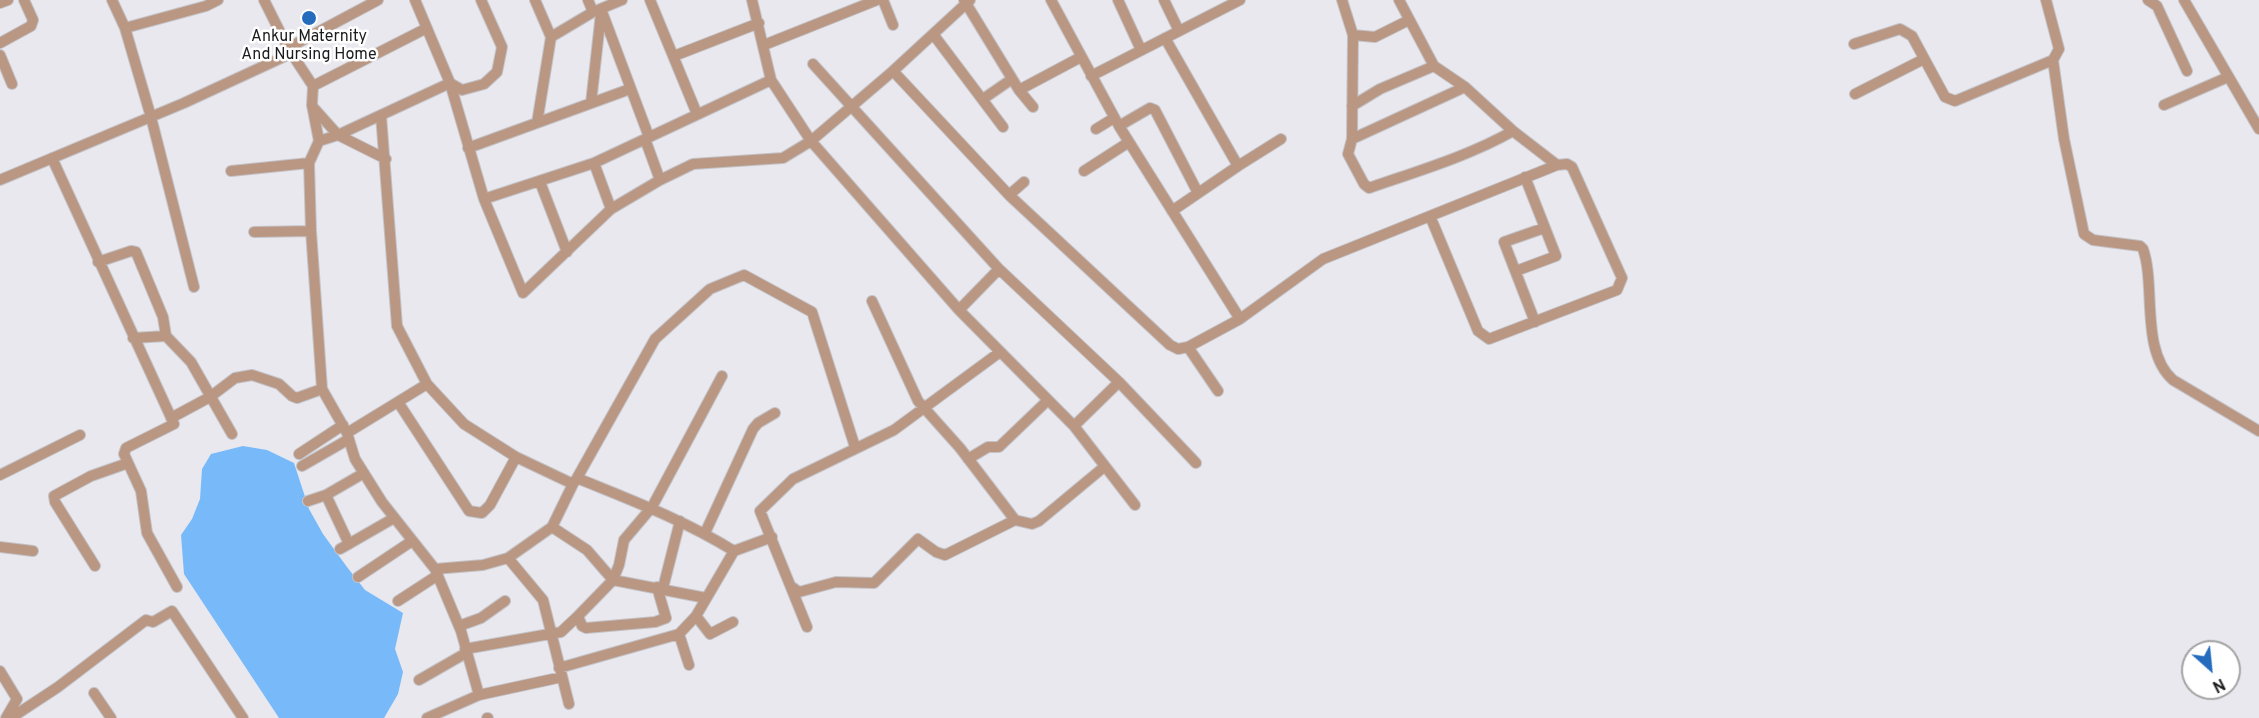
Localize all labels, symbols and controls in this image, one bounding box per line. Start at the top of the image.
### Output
marker: Ankur Maternity And Nursing Home [300,9,318,27]
place label: Ankur Maternity And Nursing Home [241,28,377,66]
north arrow [2181,640,2241,700]
text: N [2209,673,2228,696]

